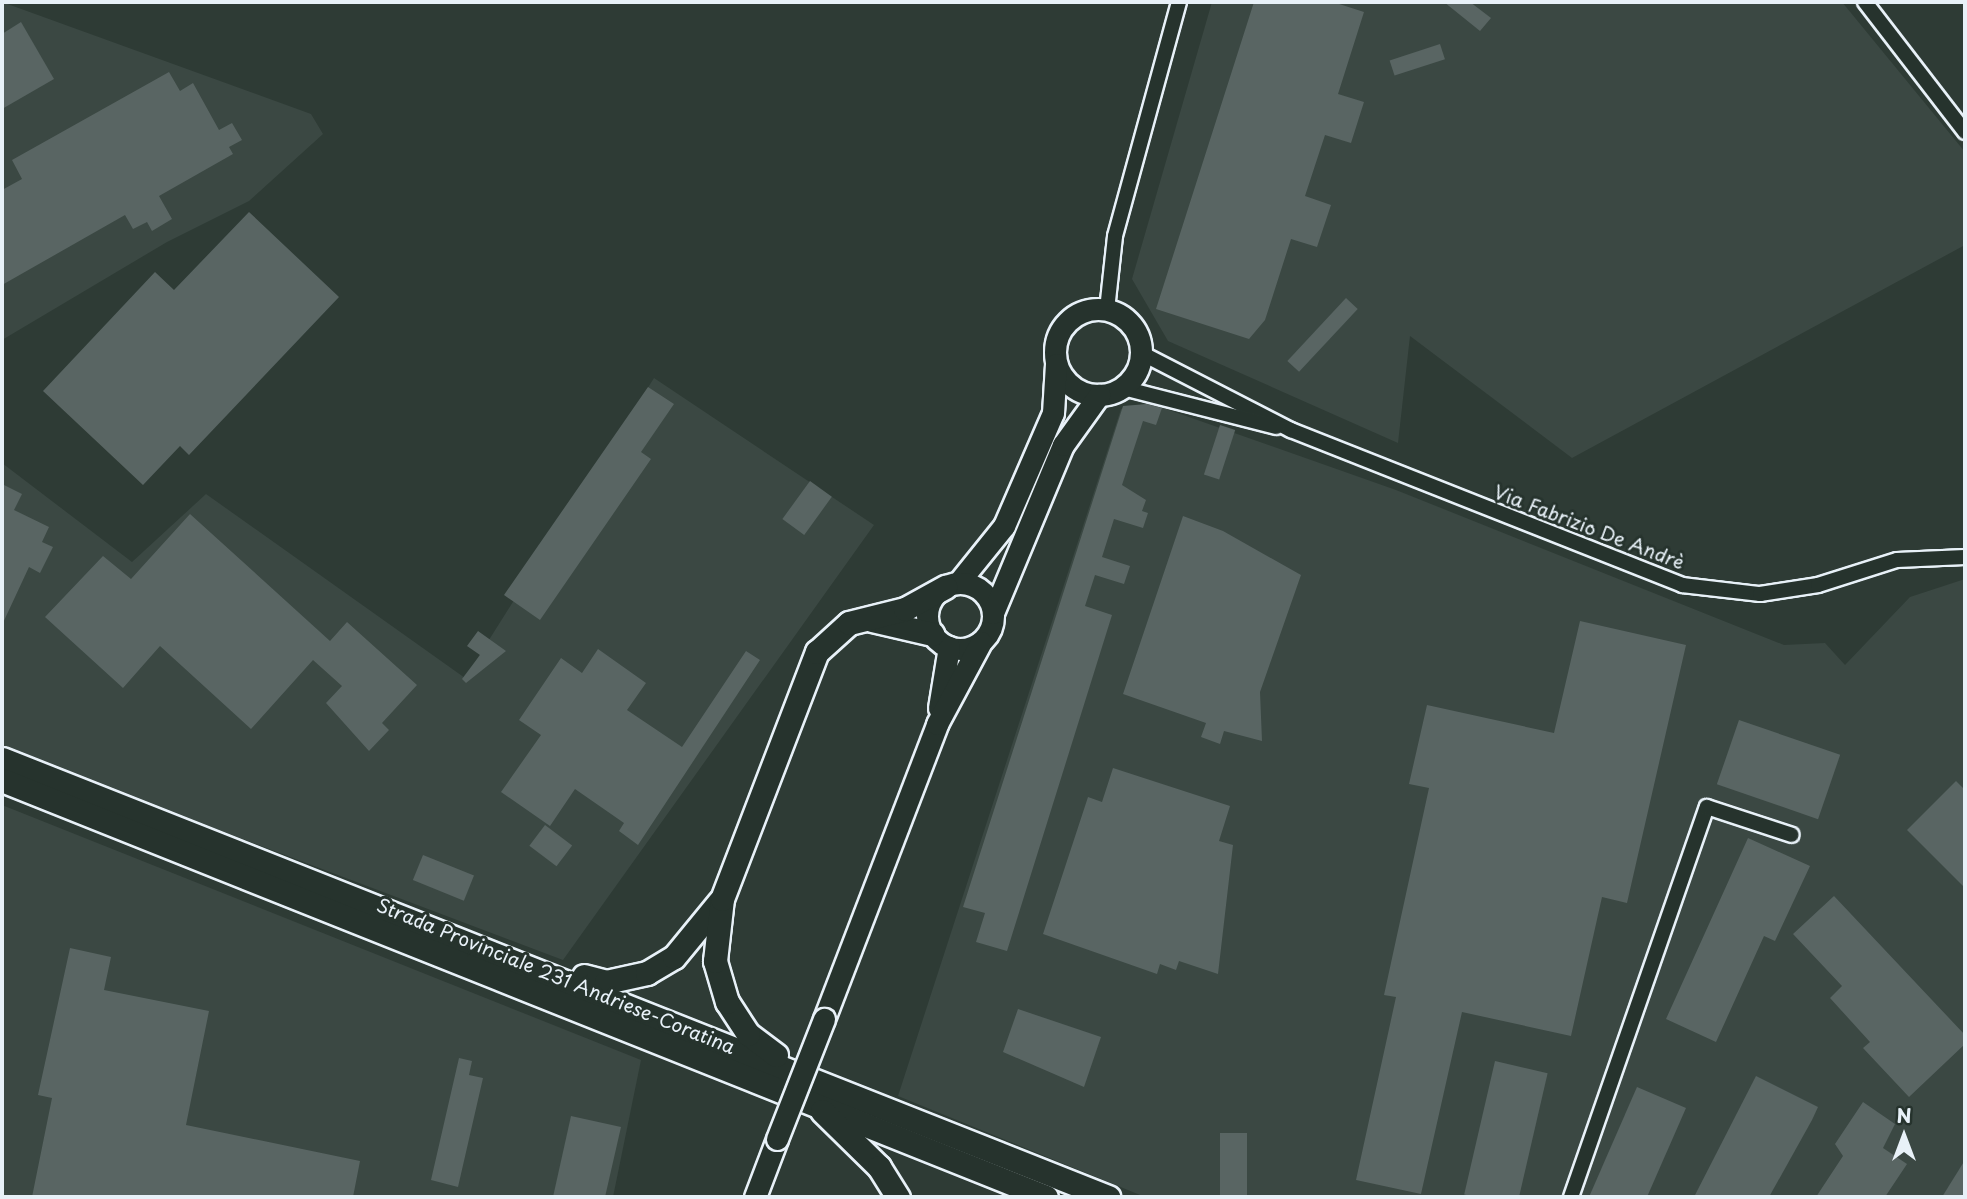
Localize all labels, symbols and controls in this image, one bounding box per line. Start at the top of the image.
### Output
street label: Via Fabrizio De Andrè [1491,480,1687,574]
street label: Strada Provinciale 231 Andriese-Coratina [374,893,738,1059]
north arrow [1869,1101,1939,1171]
text: N [1896,1101,1912,1129]

